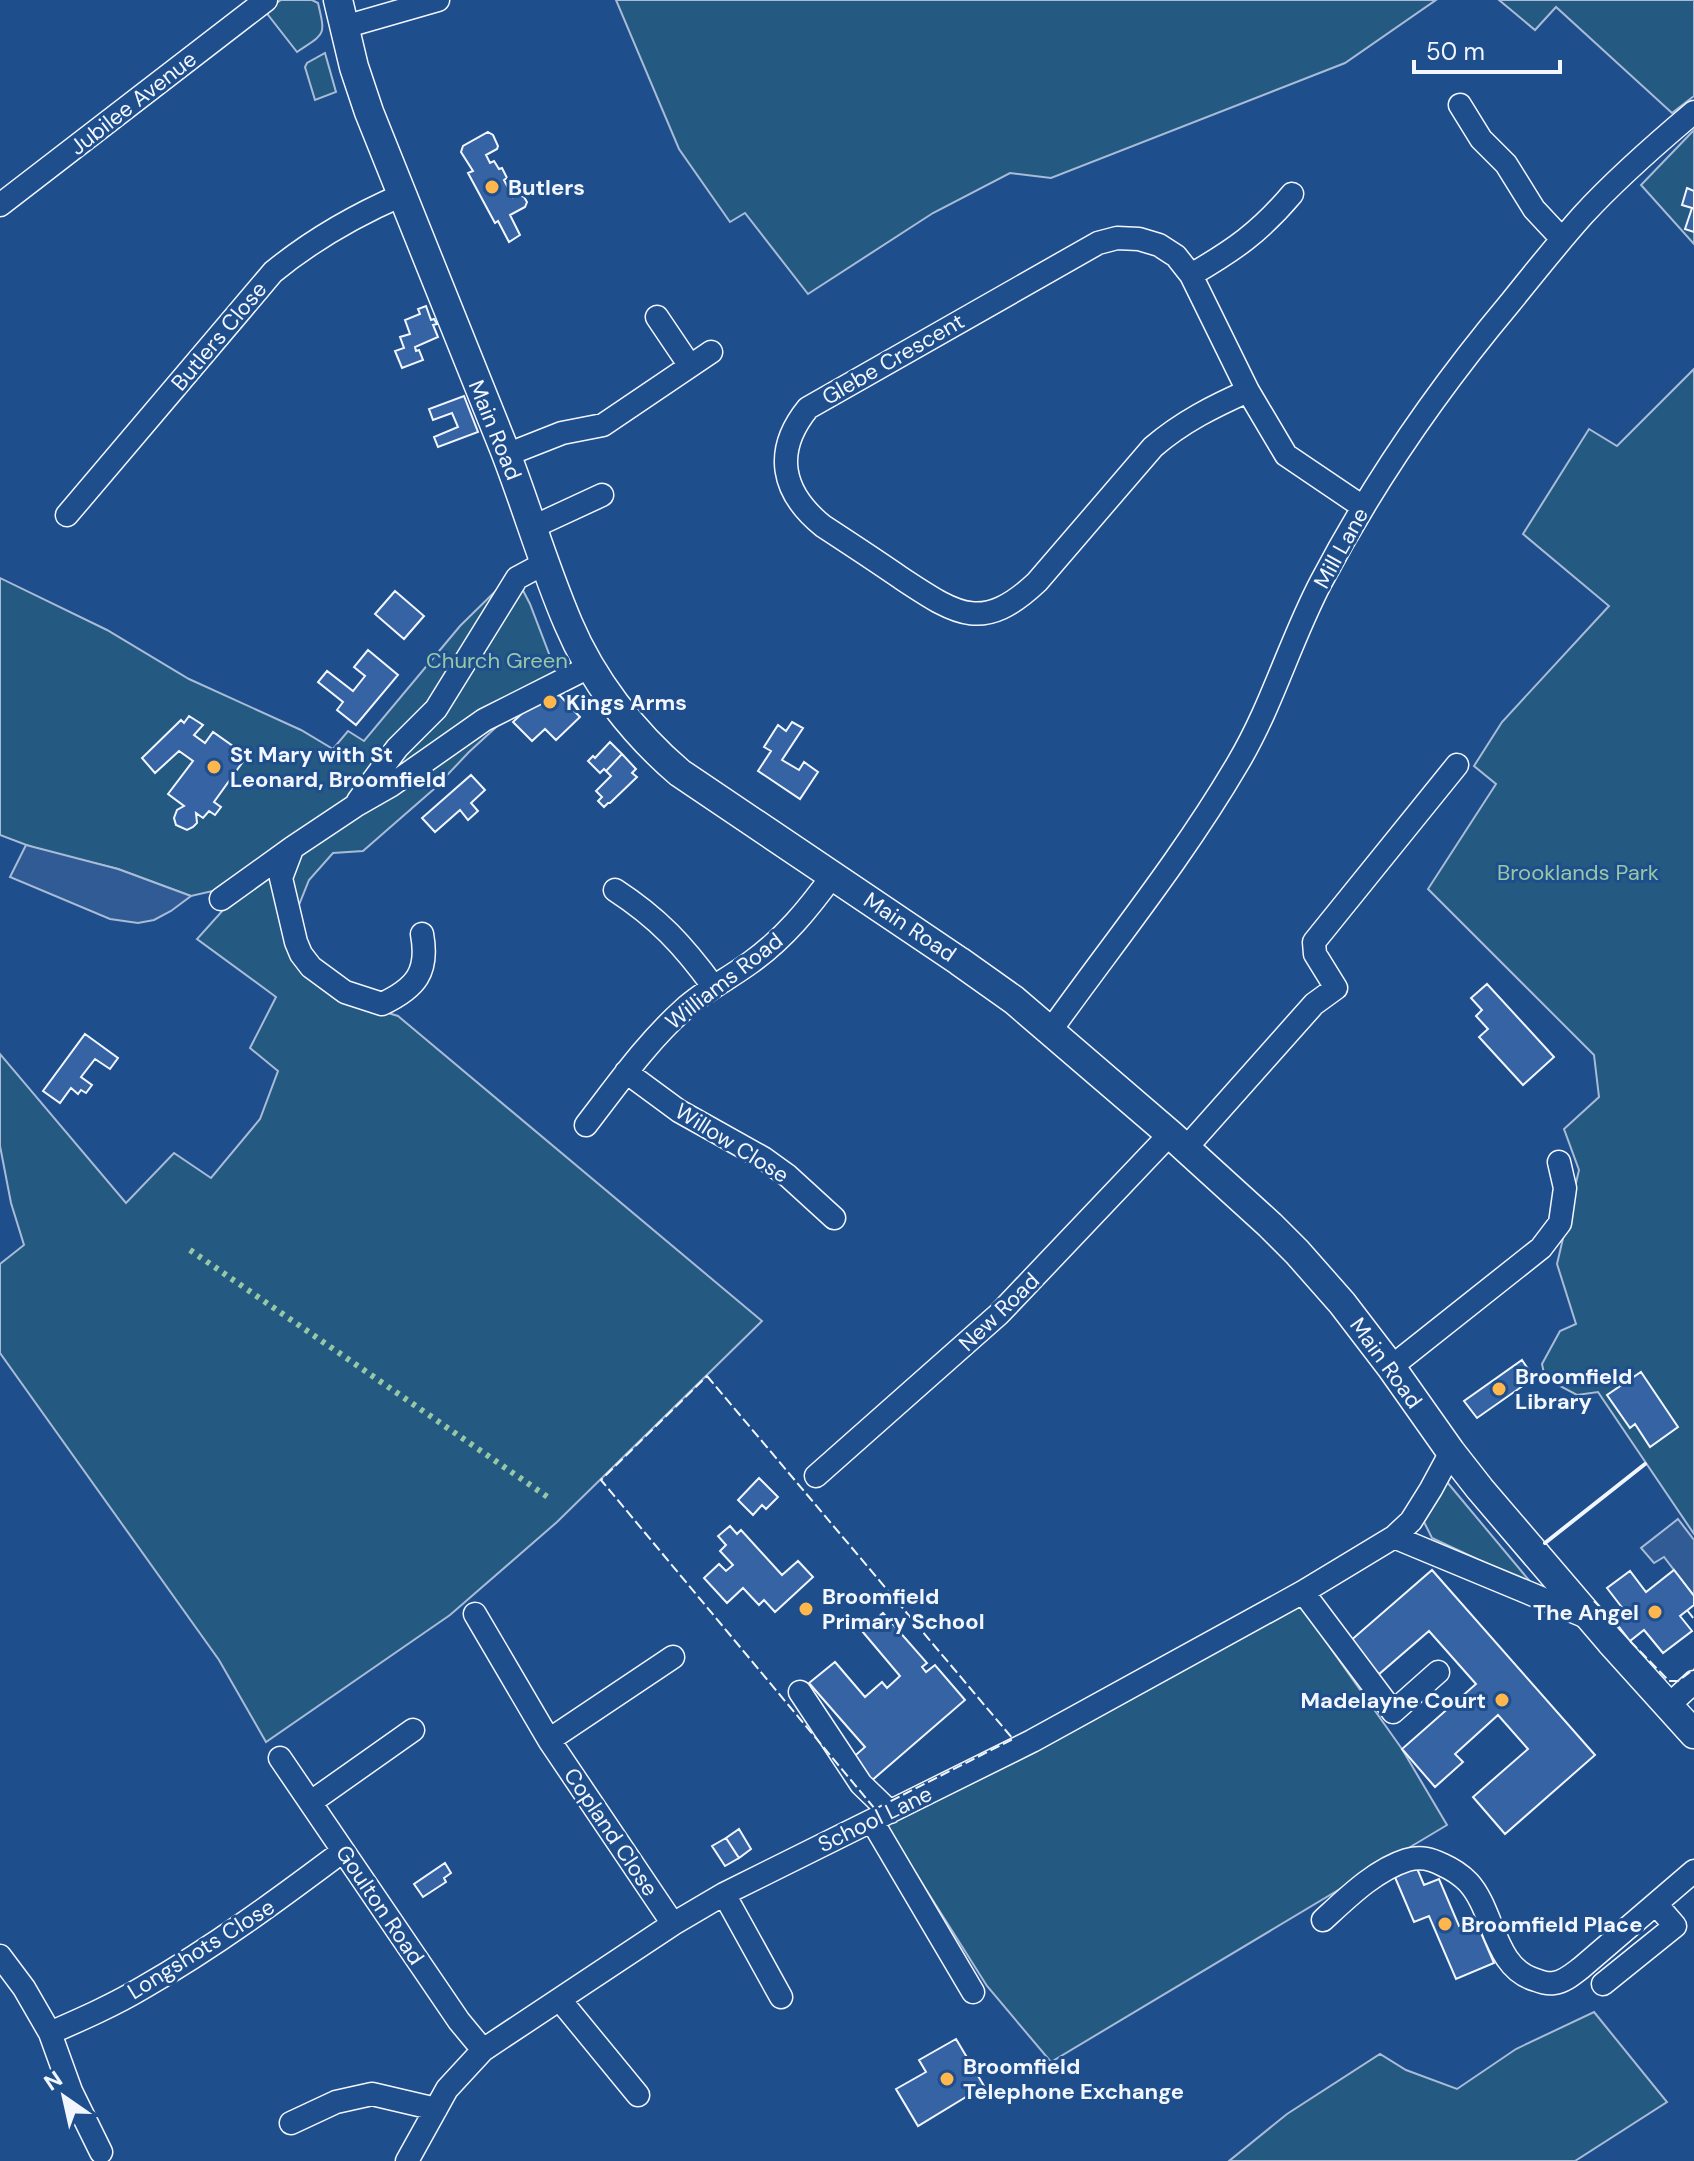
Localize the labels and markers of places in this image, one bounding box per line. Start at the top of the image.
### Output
place label: Butlers [508,173,585,202]
marker: Butlers [483,178,501,196]
place label: Kings Arms [566,688,687,717]
marker: Kings Arms [541,693,559,711]
place label: St Mary with St Leonard, Broomfield [230,740,446,794]
marker: St Mary with St Leonard, Broomfield [205,758,223,776]
place label: Broomfield Library [1515,1362,1632,1416]
marker: Broomfield Library [1490,1380,1508,1398]
place label: Broomfield Primary School [822,1582,985,1636]
place label: The Angel [1533,1598,1639,1627]
marker: Broomfield Primary School [797,1600,815,1618]
marker: The Angel [1646,1603,1664,1621]
place label: Madelayne Court [1301,1686,1486,1715]
marker: Madelayne Court [1493,1691,1511,1709]
place label: Broomfield Place [1461,1910,1642,1939]
marker: Broomfield Place [1436,1915,1454,1933]
place label: Broomfield Telephone Exchange [963,2052,1184,2106]
marker: Broomfield Telephone Exchange [938,2070,956,2088]

